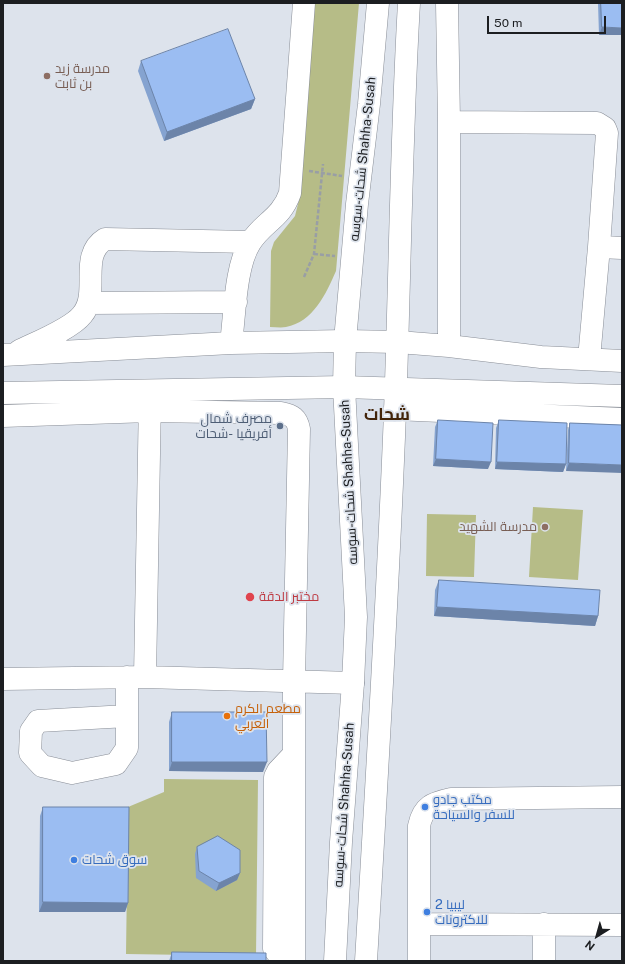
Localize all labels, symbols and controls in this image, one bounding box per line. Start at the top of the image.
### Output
scale bar [489,8,608,34]
text: 50 m [494,16,522,30]
place label: مدرسة زيد بن ثابت [55,61,110,92]
marker: مدرسة زيد بن ثابت [42,71,52,81]
street label: شحات-سوسه Shahha-Susah [347,76,379,242]
street label: شحات-سوسه Shahha-Susah [337,399,361,565]
district label: شحات [364,405,410,425]
place label: مصرف شمال أفريقيا -شحات [195,411,272,442]
marker: مصرف شمال أفريقيا -شحات [275,421,285,431]
place label: مدرسة الشهيد [459,519,537,535]
marker: مدرسة الشهيد [540,522,550,532]
place label: مختبر الدقة [259,589,319,605]
marker: مختبر الدقة [244,591,256,603]
place label: مطعم الكرم العربي [235,701,301,732]
marker: مطعم الكرم العربي [222,711,232,721]
street label: شحات-سوسه Shahha-Susah [330,722,358,888]
place label: مكتب جادو للسفر والسياحة [433,792,515,823]
marker: مكتب جادو للسفر والسياحة [420,802,430,812]
place label: سوق شحات [82,852,147,868]
marker: سوق شحات [69,855,79,865]
place label: ليبيا 2 للاكترونات [435,897,488,928]
marker: ليبيا 2 للاكترونات [422,907,432,917]
north arrow [577,916,617,956]
text: N [583,938,597,953]

